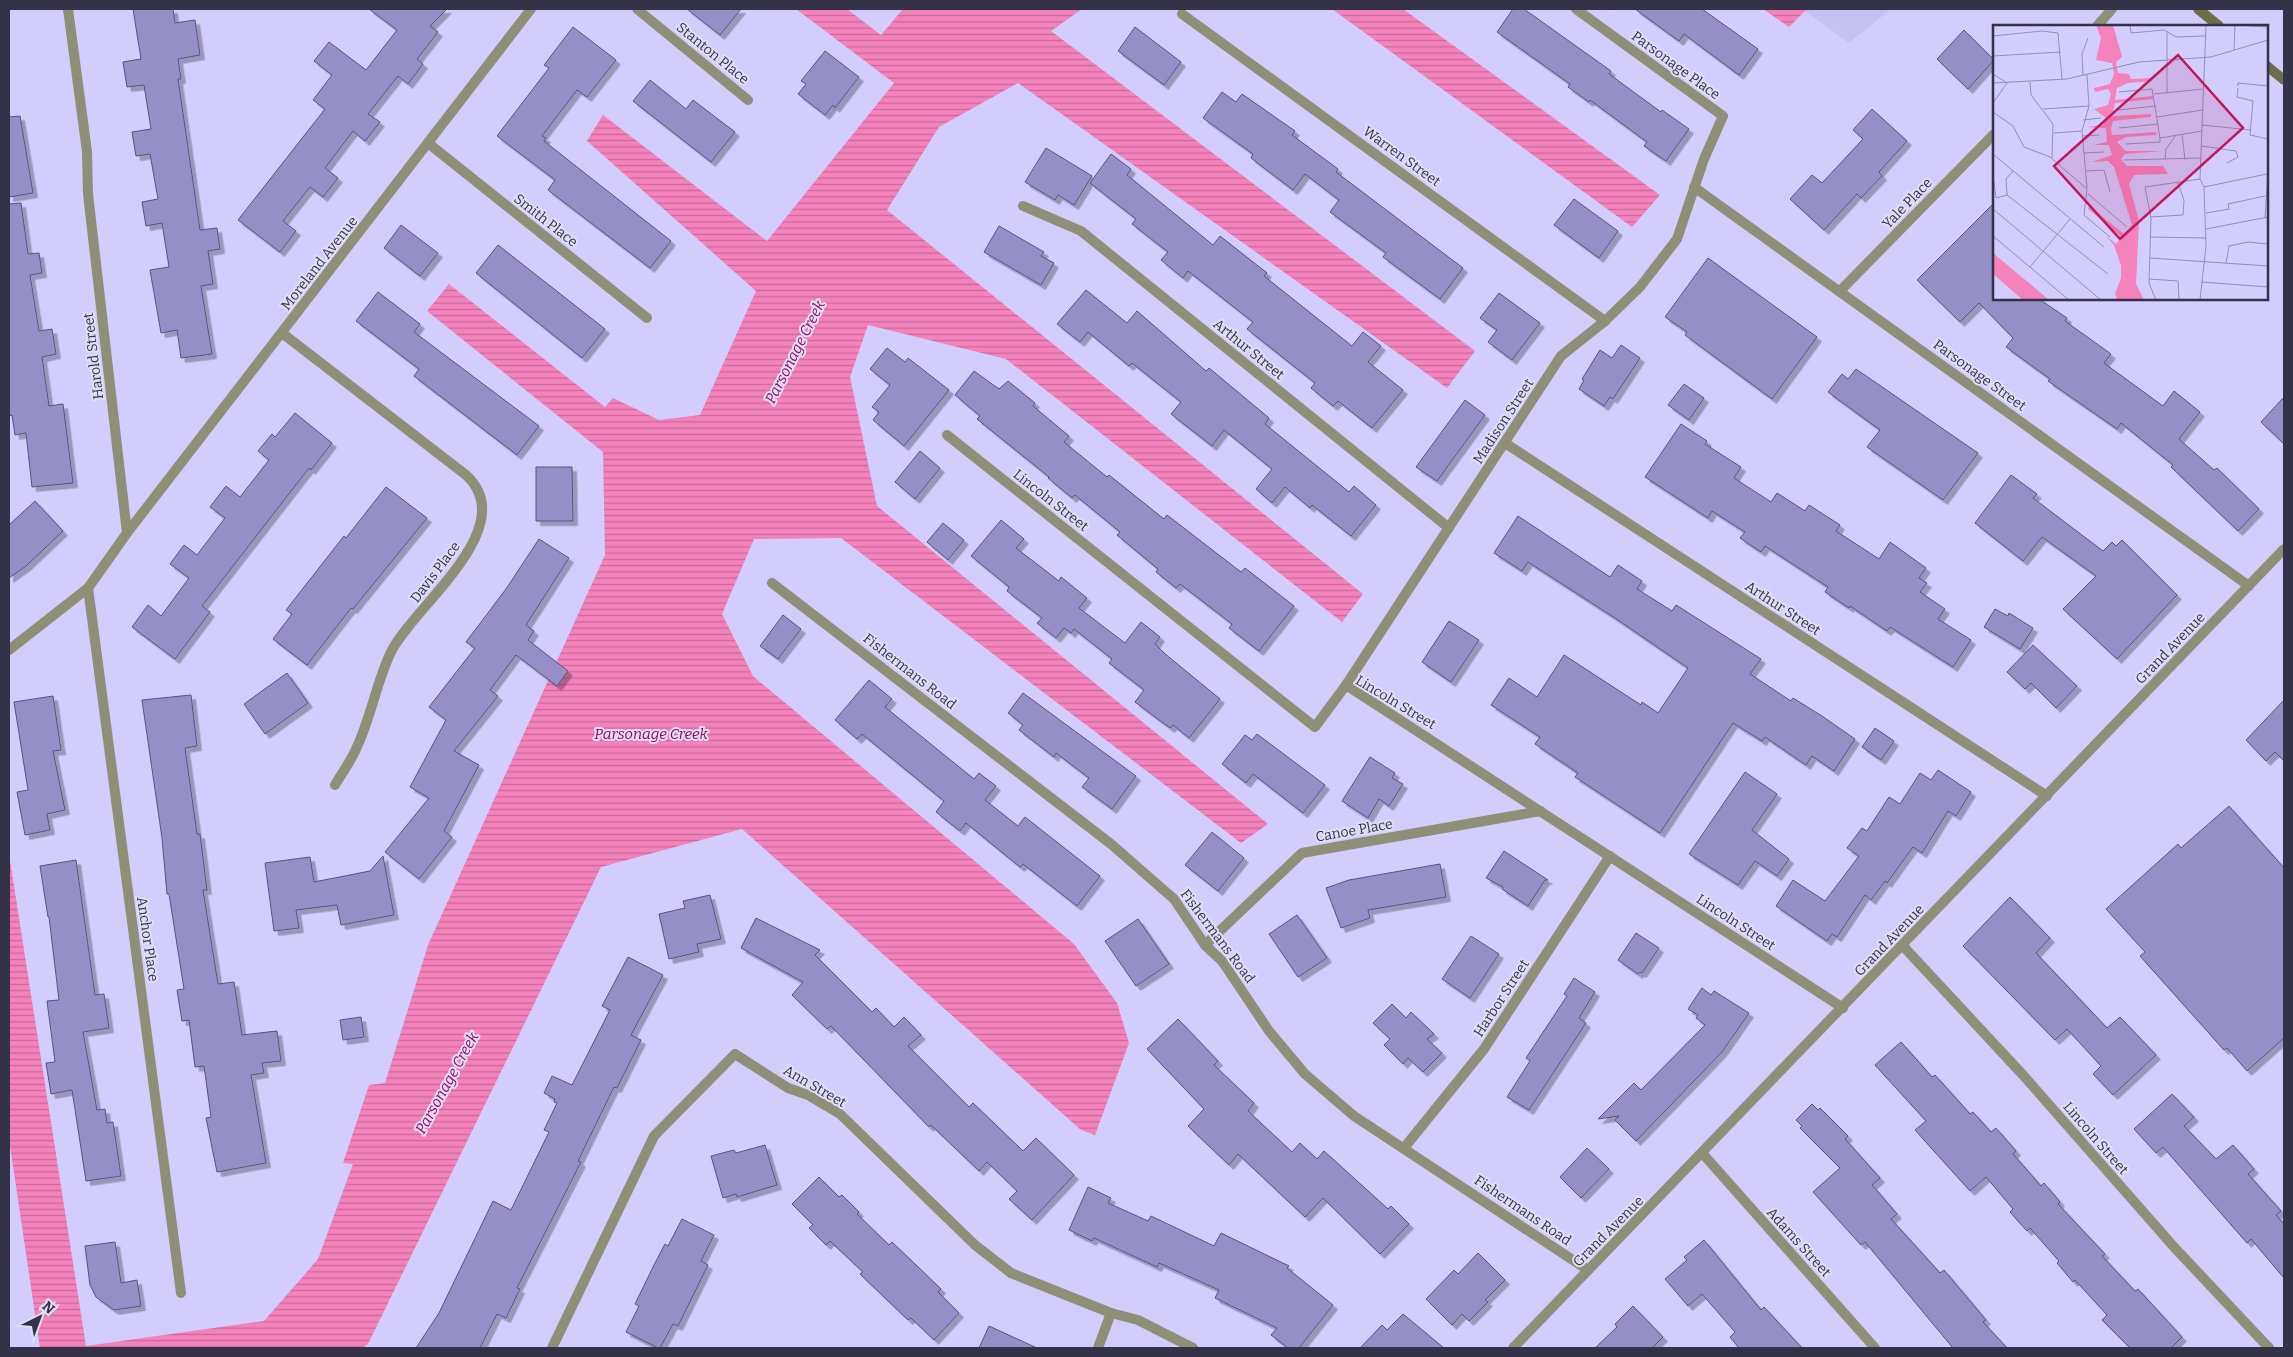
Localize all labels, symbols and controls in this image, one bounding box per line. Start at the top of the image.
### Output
street label: Stanton Place [673,19,752,88]
inset map [1993,25,2268,300]
street label: Parsonage Place [1628,28,1723,103]
street label: Warren Street [1360,123,1444,190]
street label: Yale Place [1879,174,1936,232]
street label: Smith Place [510,190,581,251]
street label: Moreland Avenue [277,213,361,314]
water label: Parsonage Creek [761,297,829,407]
street label: Harold Street [80,312,107,400]
street label: Arthur Street [1210,316,1288,383]
street label: Parsonage Street [1930,336,2029,415]
street label: Madison Street [1470,375,1537,467]
street label: Lincoln Street [1010,466,1092,535]
street label: Davis Place [407,538,464,606]
street label: Arthur Street [1742,578,1824,639]
street label: Grand Avenue [2132,609,2209,688]
street label: Fishermans Road [860,630,960,713]
street label: Lincoln Street [1352,672,1439,733]
water label: Parsonage Creek [594,725,709,743]
street label: Canoe Place [1314,815,1394,846]
street label: Fishermans Road [1177,886,1258,987]
street label: Lincoln Street [1693,891,1778,954]
street label: Anchor Place [133,896,162,983]
street label: Grand Avenue [1851,901,1928,980]
street label: Harbor Street [1470,956,1533,1040]
water label: Parsonage Creek [412,1028,483,1137]
street label: Ann Street [780,1062,849,1111]
street label: Lincoln Street [2059,1099,2132,1178]
street label: Fishermans Road [1471,1172,1574,1249]
street label: Grand Avenue [1569,1192,1647,1270]
street label: Adams Street [1763,1204,1834,1281]
north arrow [15,1292,65,1342]
text: N [39,1298,58,1318]

